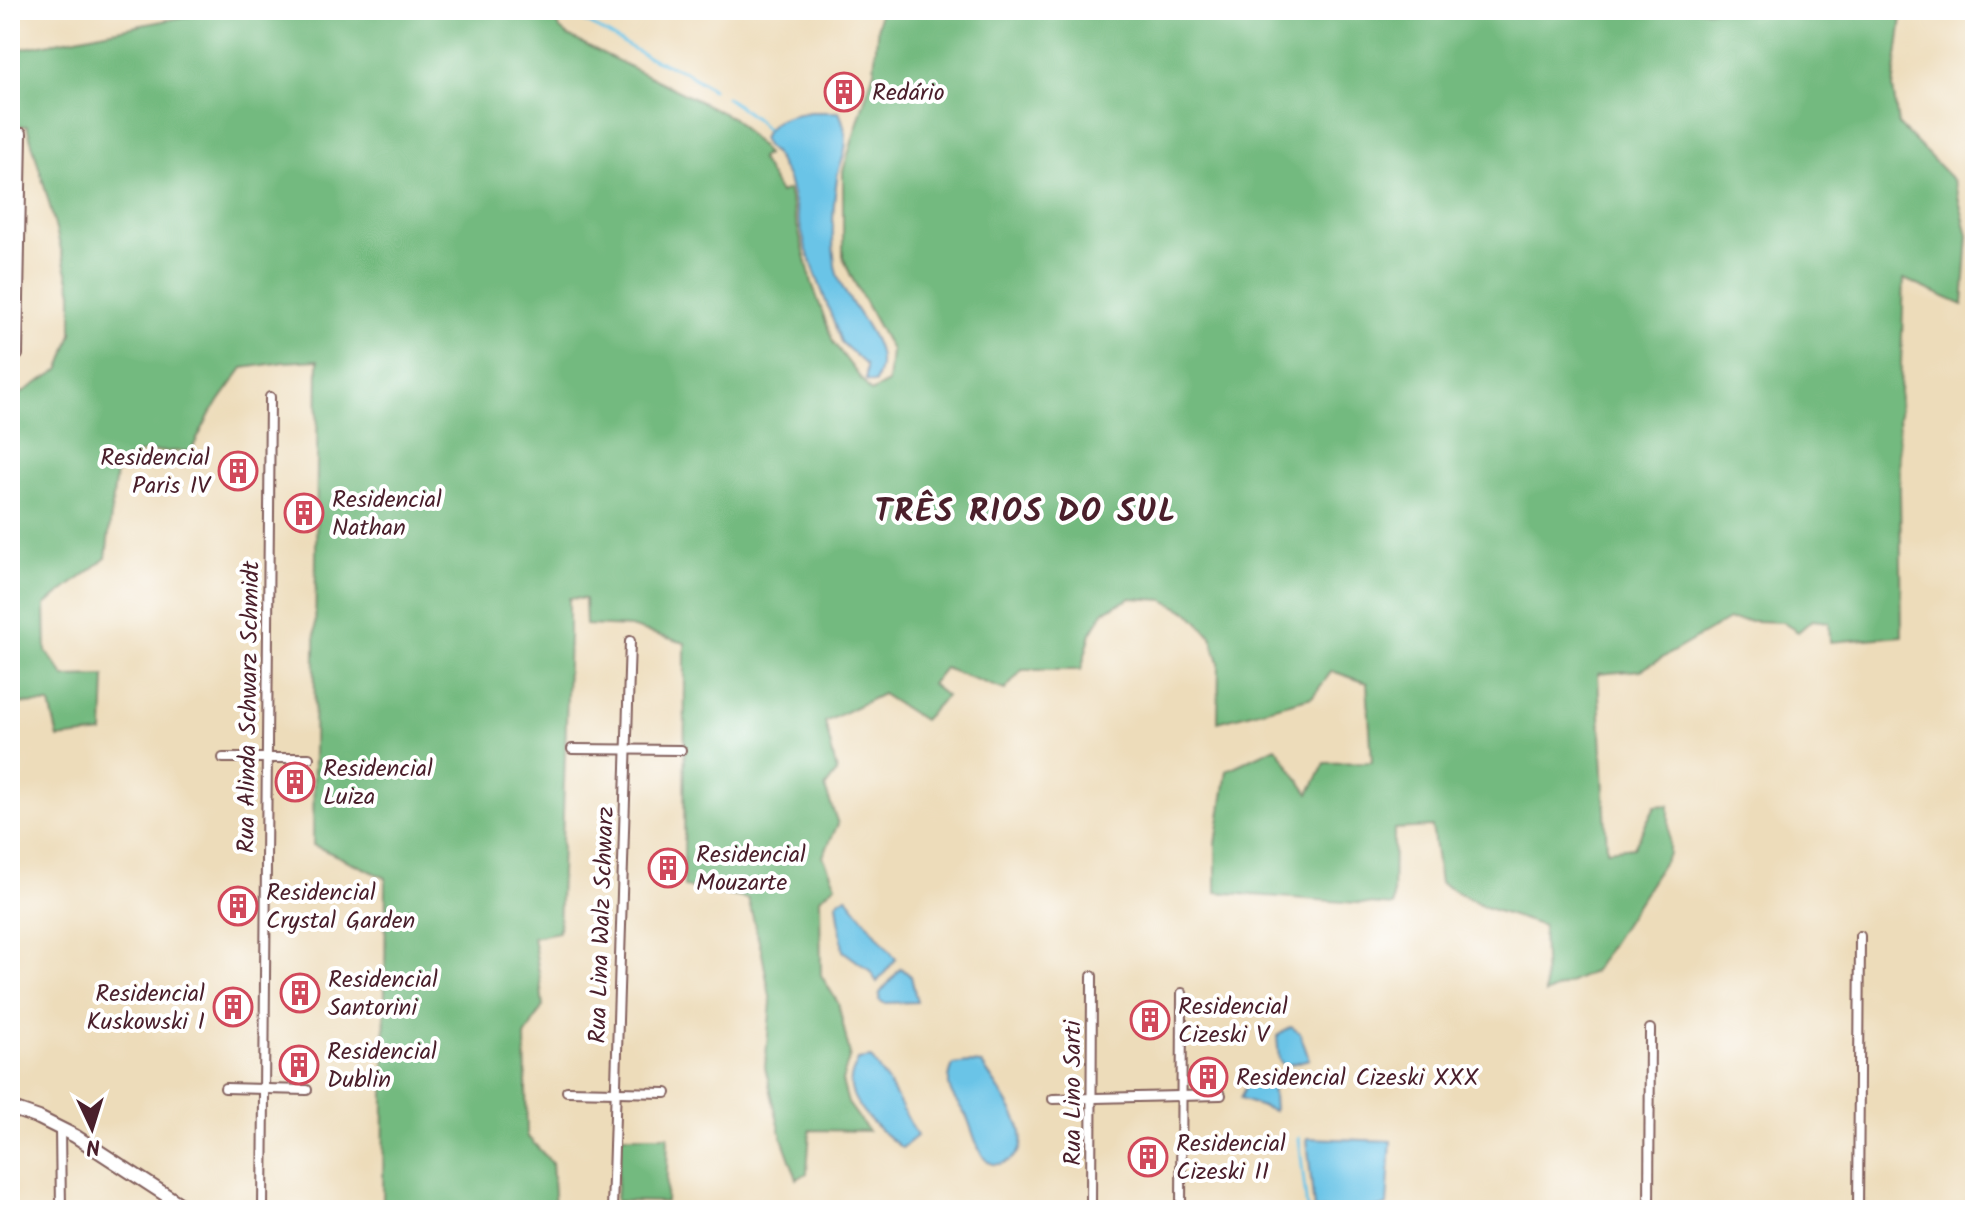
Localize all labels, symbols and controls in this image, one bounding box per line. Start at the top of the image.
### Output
building icon: Redário [823,71,865,113]
place label: Redário [872,74,945,113]
place label: Residencial Paris IV [100,439,212,506]
building icon: Residencial Paris IV [217,450,259,492]
place label: Residencial Nathan [332,481,442,548]
district label: TRÊS RIOS DO SUL [875,487,1177,538]
building icon: Residencial Nathan [283,492,325,534]
street label: Rua Alinda Schwarz Schmidt [227,560,272,854]
place label: Residencial Luiza [323,750,433,817]
building icon: Residencial Luiza [274,761,316,803]
street label: Rua Lina Walz Schwarz [579,806,626,1044]
place label: Residencial Mouzarte [696,836,806,903]
building icon: Residencial Mouzarte [647,847,689,889]
place label: Residencial Crystal Garden [266,874,415,941]
building icon: Residencial Crystal Garden [217,885,259,927]
place label: Residencial Santorini [328,961,438,1028]
building icon: Residencial Santorini [279,972,321,1014]
place label: Residencial Kuskowski I [87,975,205,1042]
building icon: Residencial Kuskowski I [212,986,254,1028]
place label: Residencial Cizeski V [1178,988,1288,1055]
building icon: Residencial Cizeski V [1129,999,1171,1041]
street label: Rua Lino Sarti [1054,1019,1093,1166]
place label: Residencial Dublin [327,1033,437,1100]
building icon: Residencial Dublin [278,1044,320,1086]
building icon: Residencial Cizeski XXX [1187,1056,1229,1098]
place label: Residencial Cizeski XXX [1236,1059,1480,1098]
north arrow [52,1088,132,1168]
place label: Residencial Cizeski II [1176,1125,1286,1192]
text: N [85,1128,101,1163]
building icon: Residencial Cizeski II [1127,1136,1169,1178]

